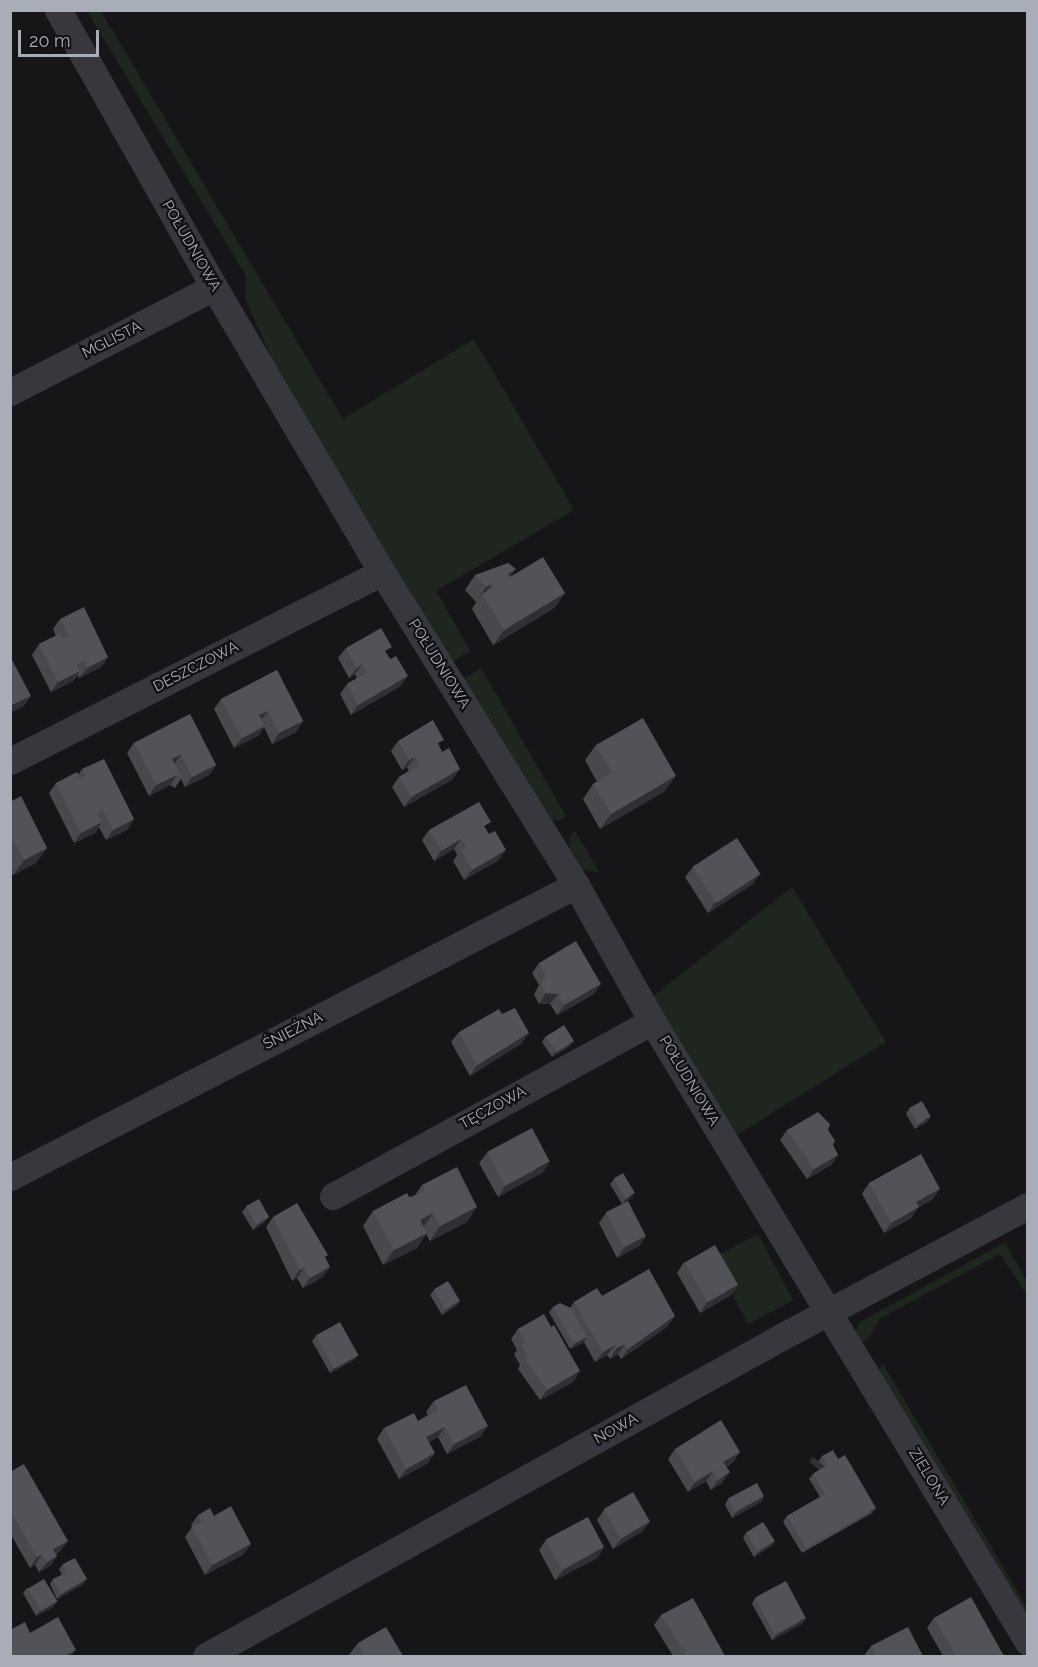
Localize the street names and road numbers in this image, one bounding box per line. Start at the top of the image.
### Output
street label: POŁUDNIOWA [158,197,224,295]
street label: MGLISTA [80,318,144,362]
street label: POŁUDNIOWA [404,616,474,712]
street label: DESZCZOWA [150,638,242,696]
street label: ŚNIEŻNA [260,1008,326,1054]
street label: POŁUDNIOWA [655,1033,723,1129]
street label: TĘCZOWA [457,1082,529,1134]
street label: NOWA [591,1410,641,1448]
street label: ZIELONA [905,1445,953,1509]

